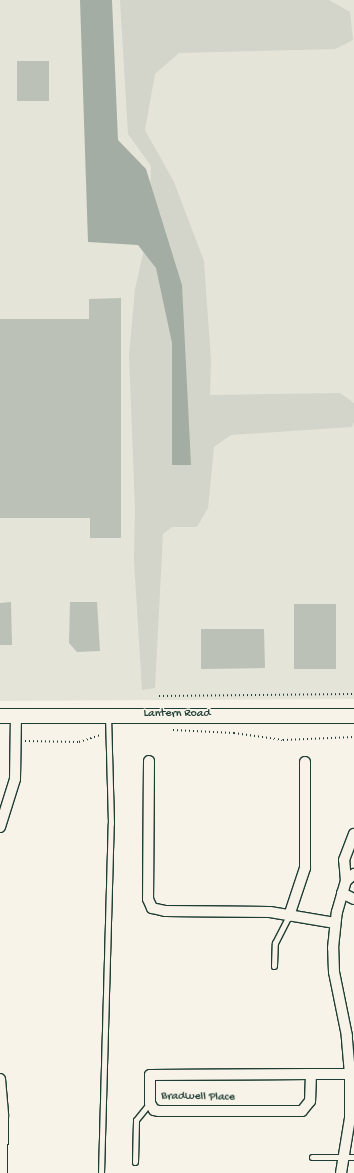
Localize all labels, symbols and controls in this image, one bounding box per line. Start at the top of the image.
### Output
street label: Lantern Road [144,708,210,722]
street label: Bradwell Place [161,1090,235,1106]

